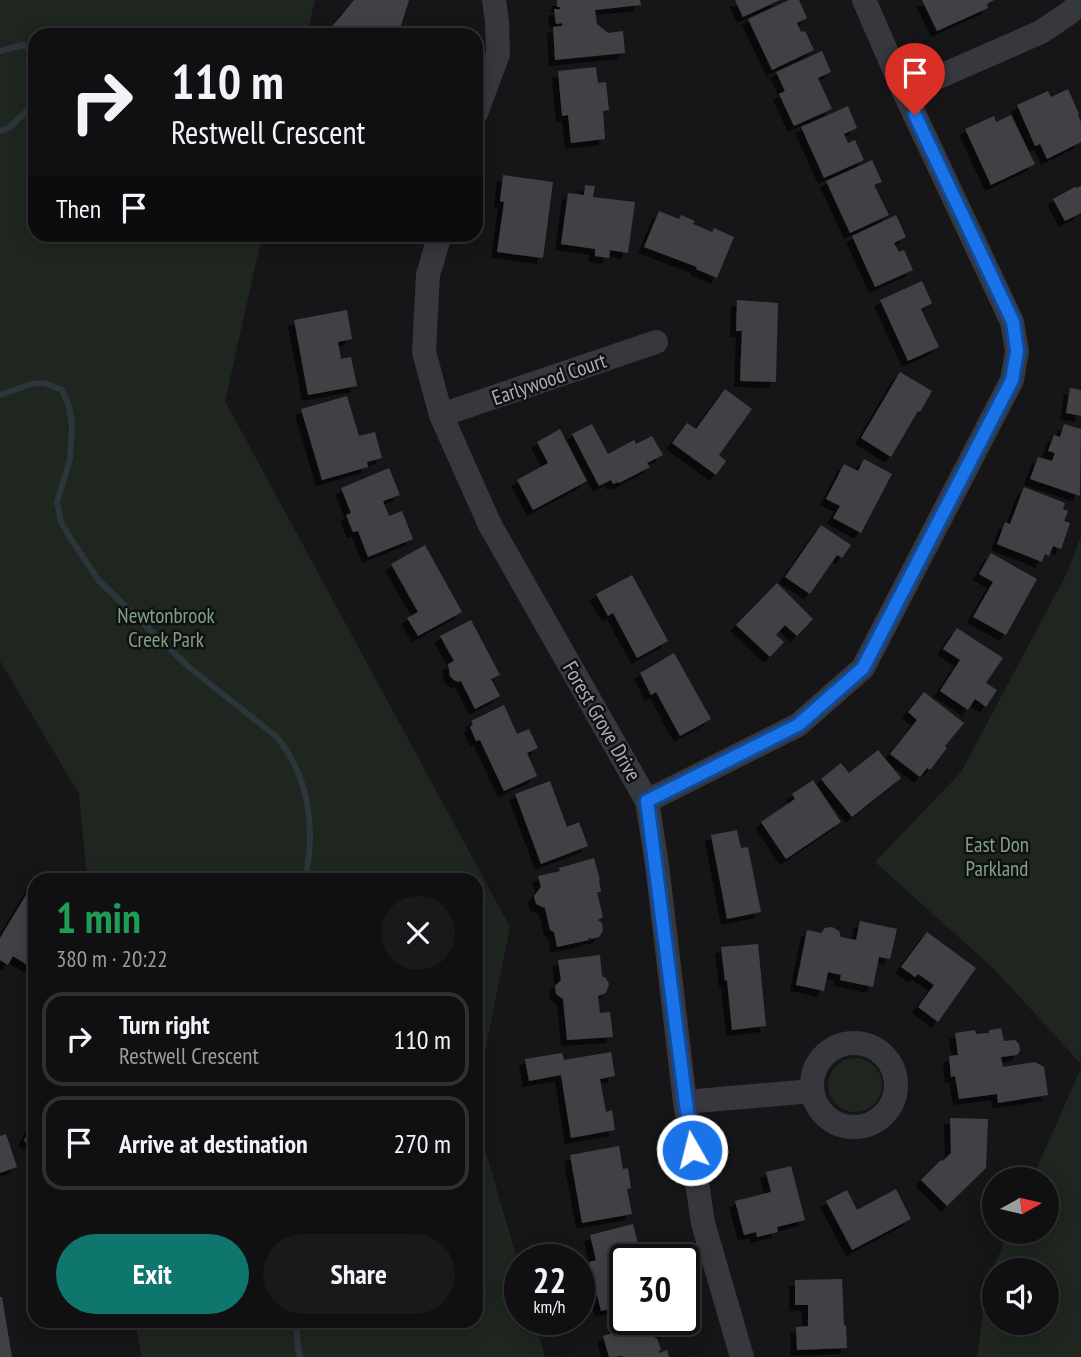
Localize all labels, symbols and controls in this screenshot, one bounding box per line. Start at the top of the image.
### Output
pin [885,43,945,115]
text: 110 m [171,49,284,113]
icon: arrive [896,54,934,92]
icon: right [56,56,147,147]
text: Restwell Crescent [171,111,365,153]
icon: arrive [115,189,153,227]
text: Then [56,192,101,225]
street label: Earlywood Court [488,347,610,411]
park label: Newtonbrook Creek Park [117,602,215,653]
street label: Forest Grove Drive [557,656,647,786]
park label: East Don Parkland [965,831,1029,882]
text: 1 min [56,890,141,945]
button: close [381,896,455,970]
text: 380 m · 20:22 [56,944,168,973]
text: Turn right [119,1008,210,1041]
icon: right [60,1020,98,1058]
text: 110 m [393,1023,451,1056]
text: Restwell Crescent [119,1041,259,1070]
position arrow [655,1113,729,1187]
icon: arrive [60,1124,98,1162]
text: Arrive at destination [119,1127,308,1160]
text: 270 m [393,1127,451,1160]
north arrow [982,1167,1059,1244]
map controls [982,1167,1059,1335]
button: Exit [56,1234,249,1314]
button: Share [263,1234,455,1314]
speed limit sign: 30 [609,1244,700,1335]
text: 22 [533,1257,566,1303]
button: sound [982,1258,1059,1335]
text: km/h [534,1295,565,1318]

